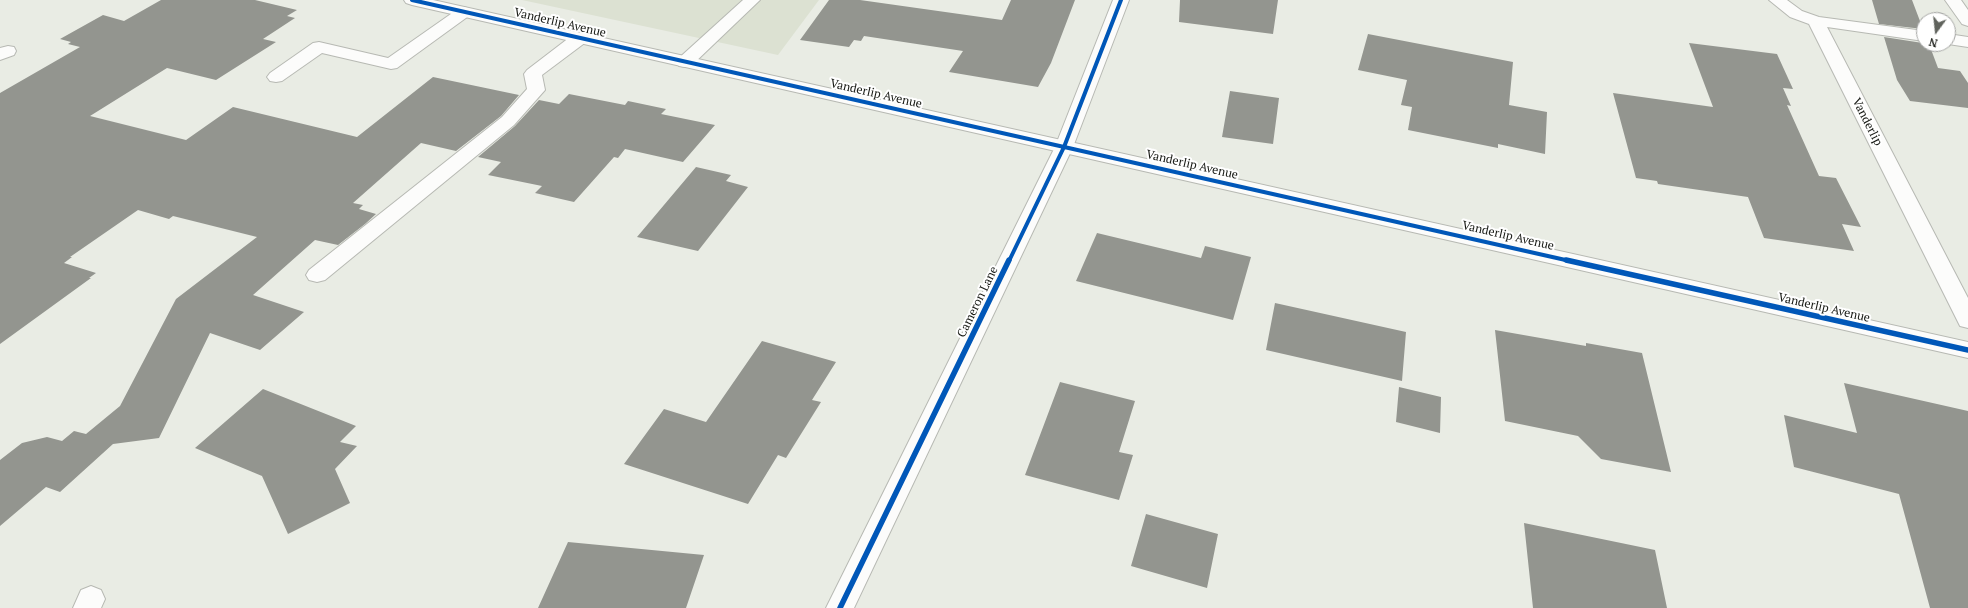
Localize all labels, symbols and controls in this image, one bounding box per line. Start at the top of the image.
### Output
street label: Vanderlip Avenue [513,5,607,41]
north arrow [1916,12,1956,52]
text: N [1927,35,1939,50]
street label: Vanderlip Avenue [829,76,923,112]
street label: Vanderlip [1849,96,1885,148]
street label: Vanderlip Avenue [1145,147,1239,183]
street label: Vanderlip Avenue [1461,218,1555,254]
street label: Cameron Lane [955,264,1001,340]
street label: Vanderlip Avenue [1777,290,1871,326]

